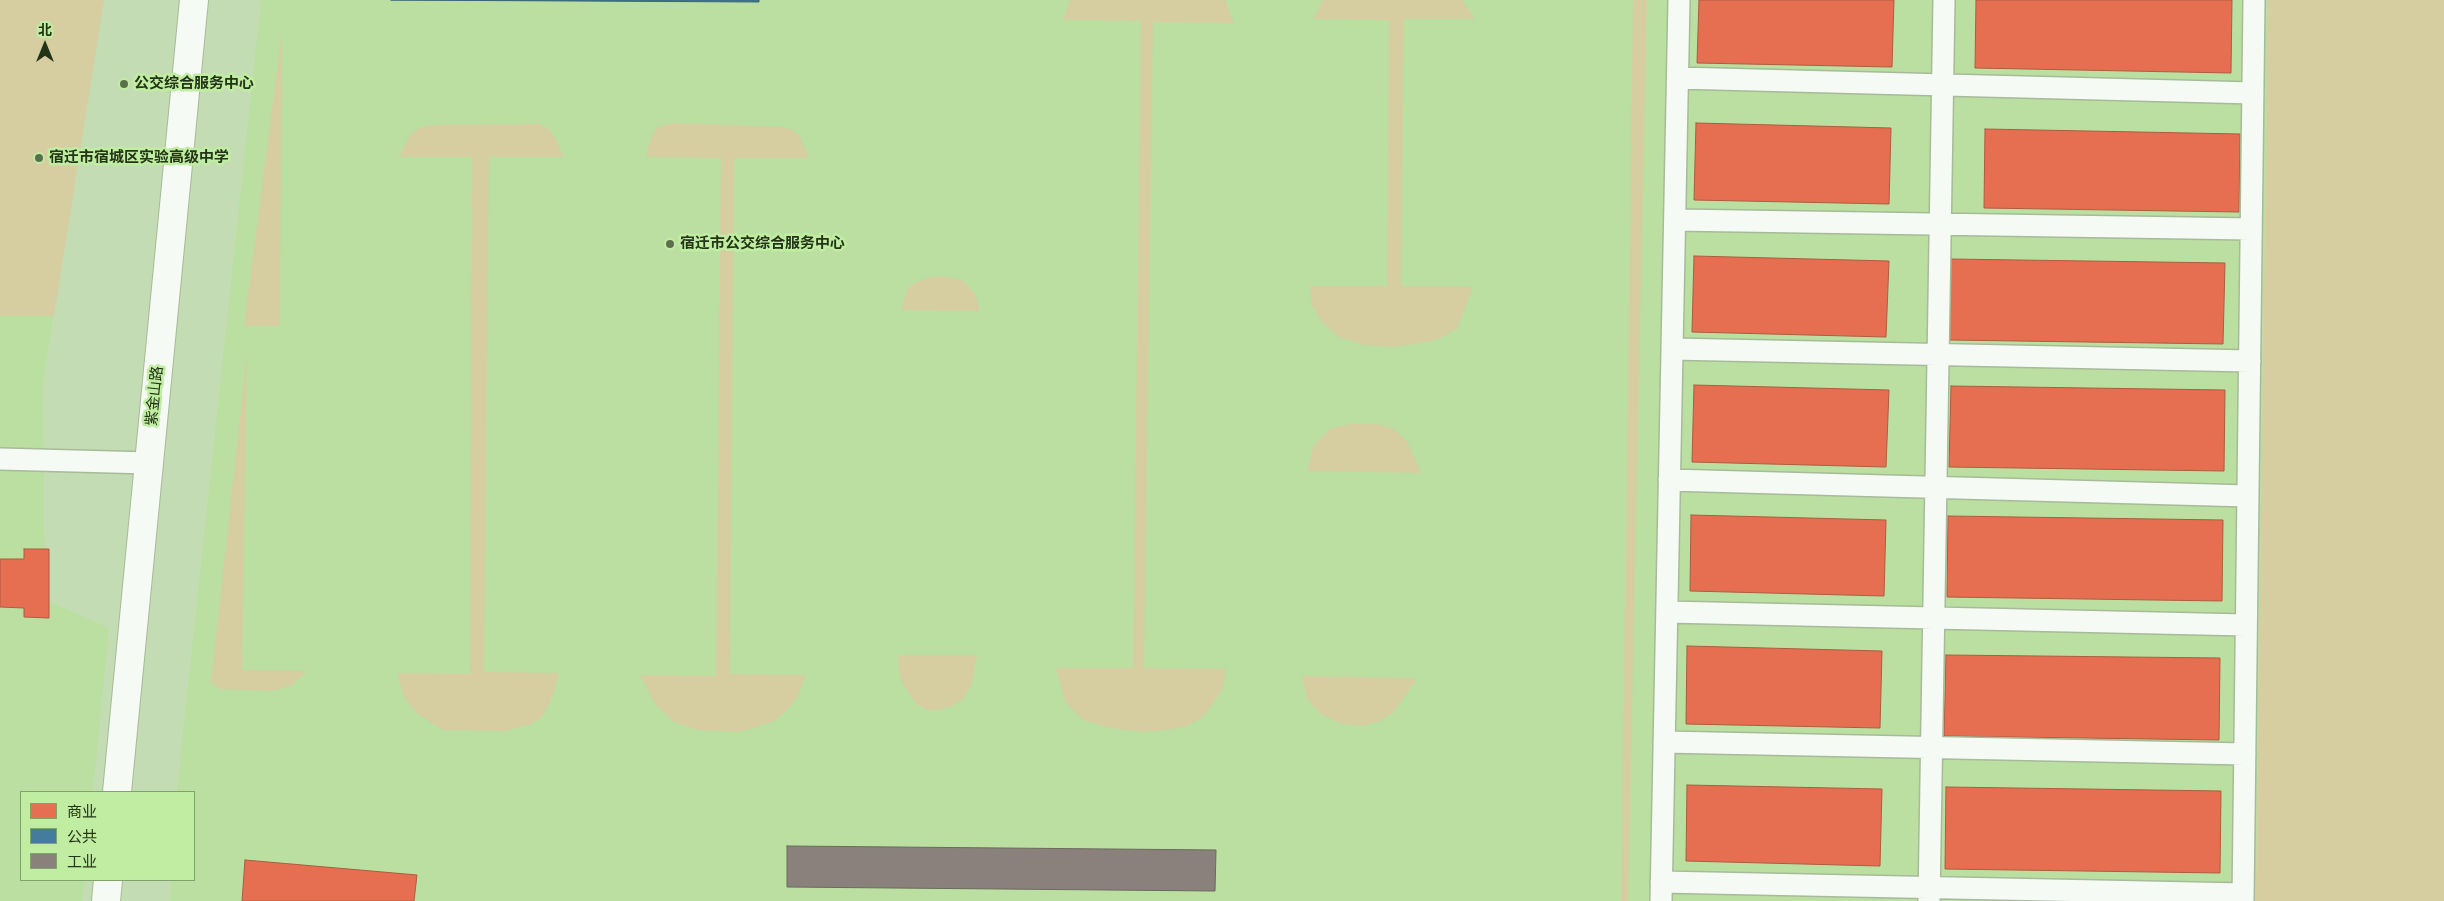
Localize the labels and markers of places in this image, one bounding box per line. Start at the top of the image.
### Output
place label: 公交综合服务中心 [134,75,254,93]
marker: 公交综合服务中心 [118,78,130,90]
place label: 宿迁市宿城区实验高级中学 [49,149,229,167]
marker: 宿迁市宿城区实验高级中学 [33,152,45,164]
place label: 宿迁市公交综合服务中心 [680,235,845,253]
marker: 宿迁市公交综合服务中心 [664,238,676,250]

